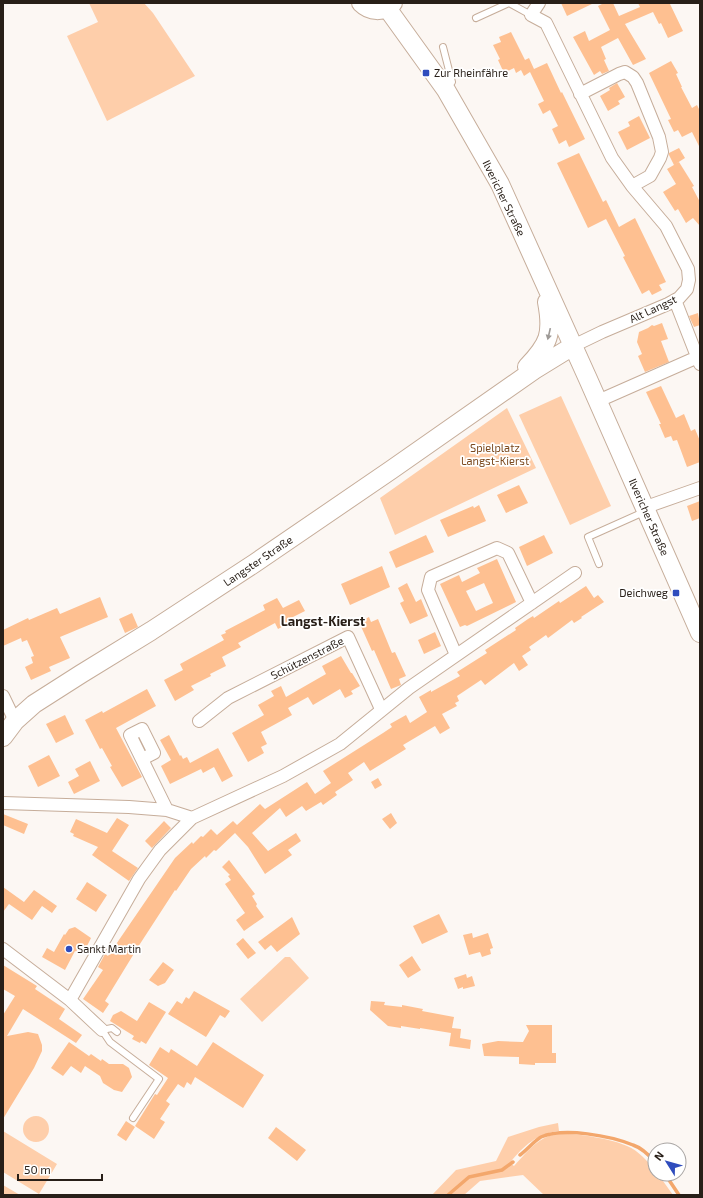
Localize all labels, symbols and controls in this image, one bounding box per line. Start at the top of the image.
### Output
place label: Zur Rheinfähre [434,66,508,79]
marker: Zur Rheinfähre [421,68,431,78]
street label: Ilvericher Straße [480,158,529,238]
street label: Alt Langst [627,292,679,325]
one-way arrow [545,328,551,340]
park label: Spielplatz Langst-Kierst [461,441,529,467]
street label: Ilvericher Straße [627,476,672,557]
street label: Langster Straße [221,533,295,589]
place label: Deichweg [619,586,668,599]
marker: Deichweg [671,588,681,598]
district label: Langst-Kierst [281,613,366,629]
street label: Schützenstraße [268,634,345,681]
place label: Sankt Martin [77,942,141,955]
marker: Sankt Martin [64,944,74,954]
north arrow [647,1142,687,1182]
text: N [651,1149,666,1163]
scale bar [18,1156,102,1182]
text: 50 m [24,1162,51,1176]

